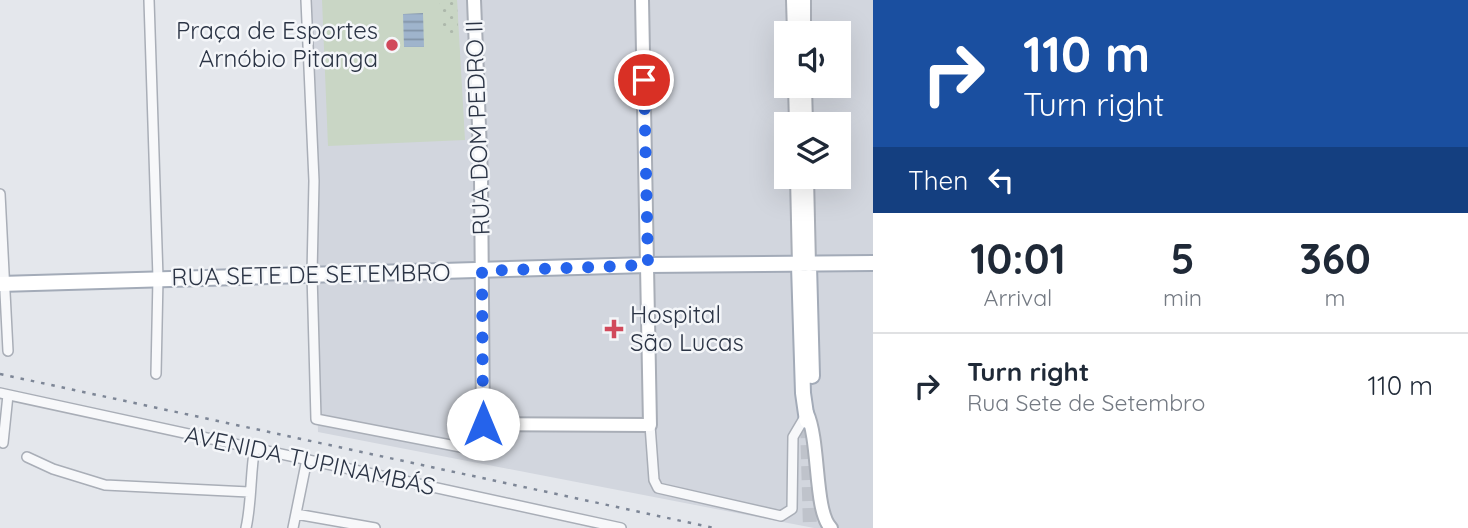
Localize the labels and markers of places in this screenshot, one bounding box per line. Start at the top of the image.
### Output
place label: Praça de Esportes Arnóbio Pitanga [176,15,378,73]
marker: Praça de Esportes Arnóbio Pitanga [384,37,400,53]
pin [614,50,674,110]
place label: Hospital São Lucas [630,299,744,357]
marker: Hospital São Lucas [604,319,624,339]

